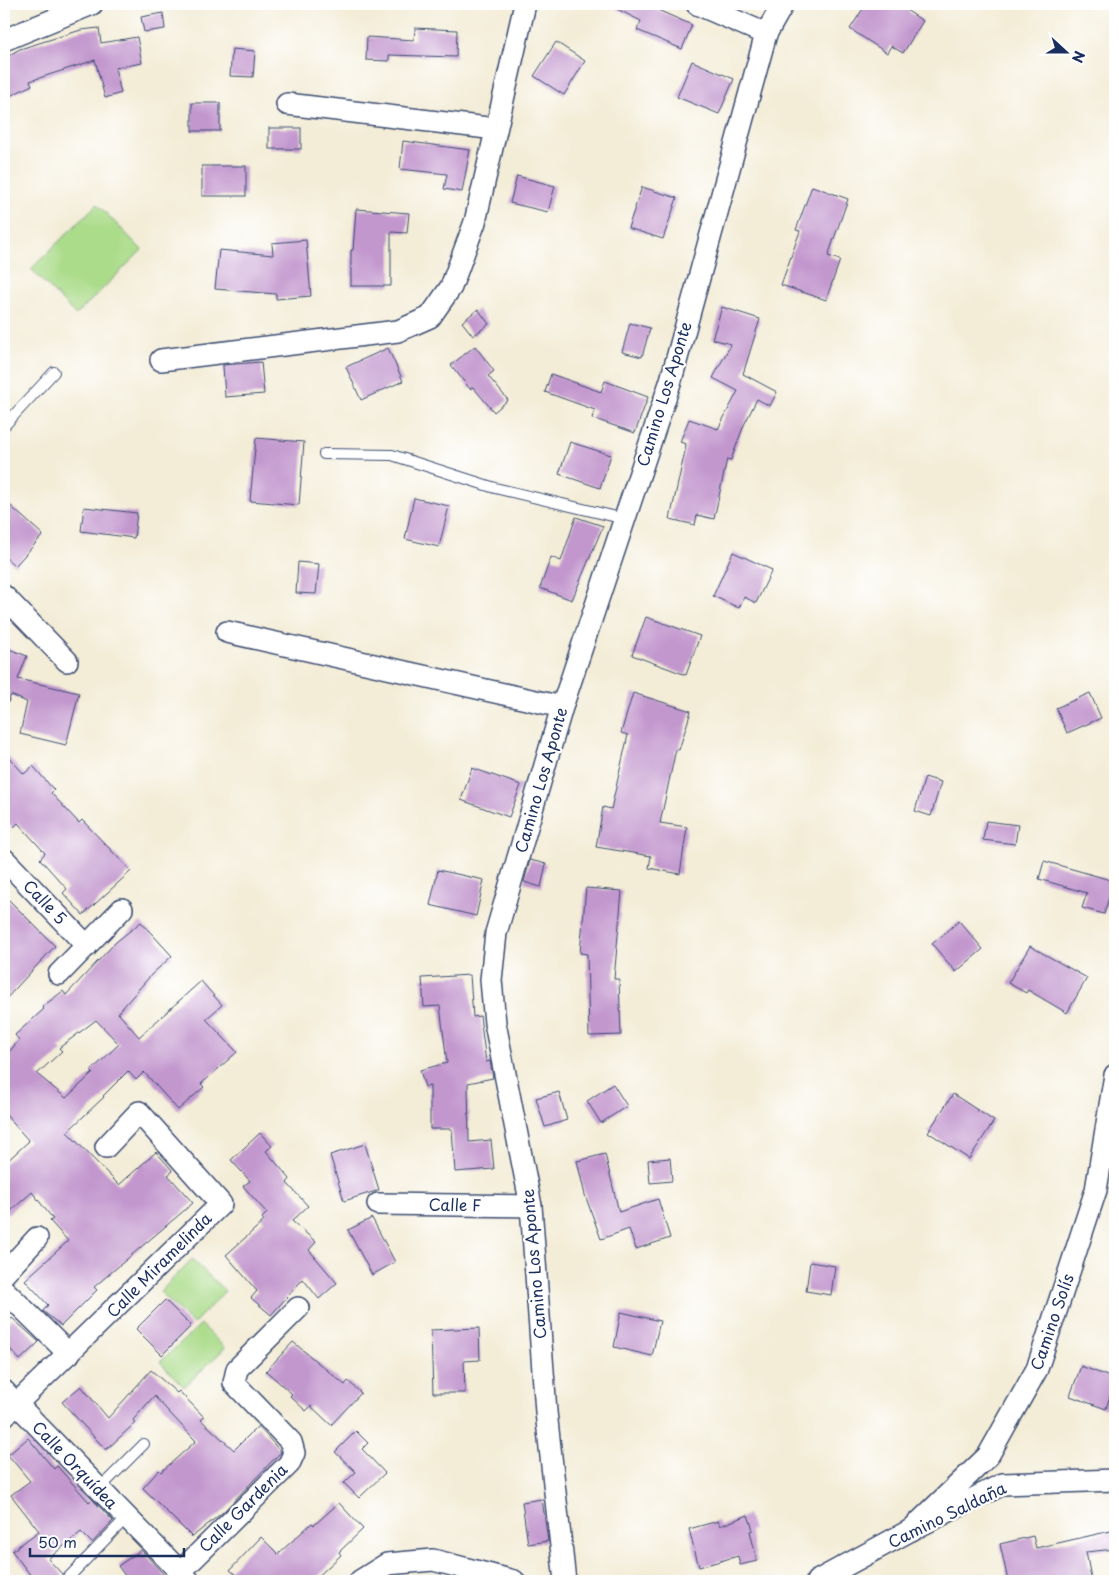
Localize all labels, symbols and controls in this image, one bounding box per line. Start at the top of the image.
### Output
north arrow [1042,28,1092,78]
text: N [1067,48,1090,66]
street label: Camino Los Aponte [630,318,697,469]
street label: Camino Los Aponte [508,704,572,855]
street label: Calle 5 [18,874,73,929]
street label: Camino Los Aponte [514,1188,552,1340]
street label: Calle F [428,1192,482,1216]
street label: Calle Miramelinda [100,1206,216,1322]
street label: Camino Solís [1023,1270,1079,1373]
street label: Calle Orquídea [27,1415,124,1514]
street label: Calle Gardenia [192,1457,292,1557]
street label: Camino Saldaña [883,1475,1010,1553]
scale bar [30,1525,184,1557]
text: 50 m [38,1530,77,1553]

